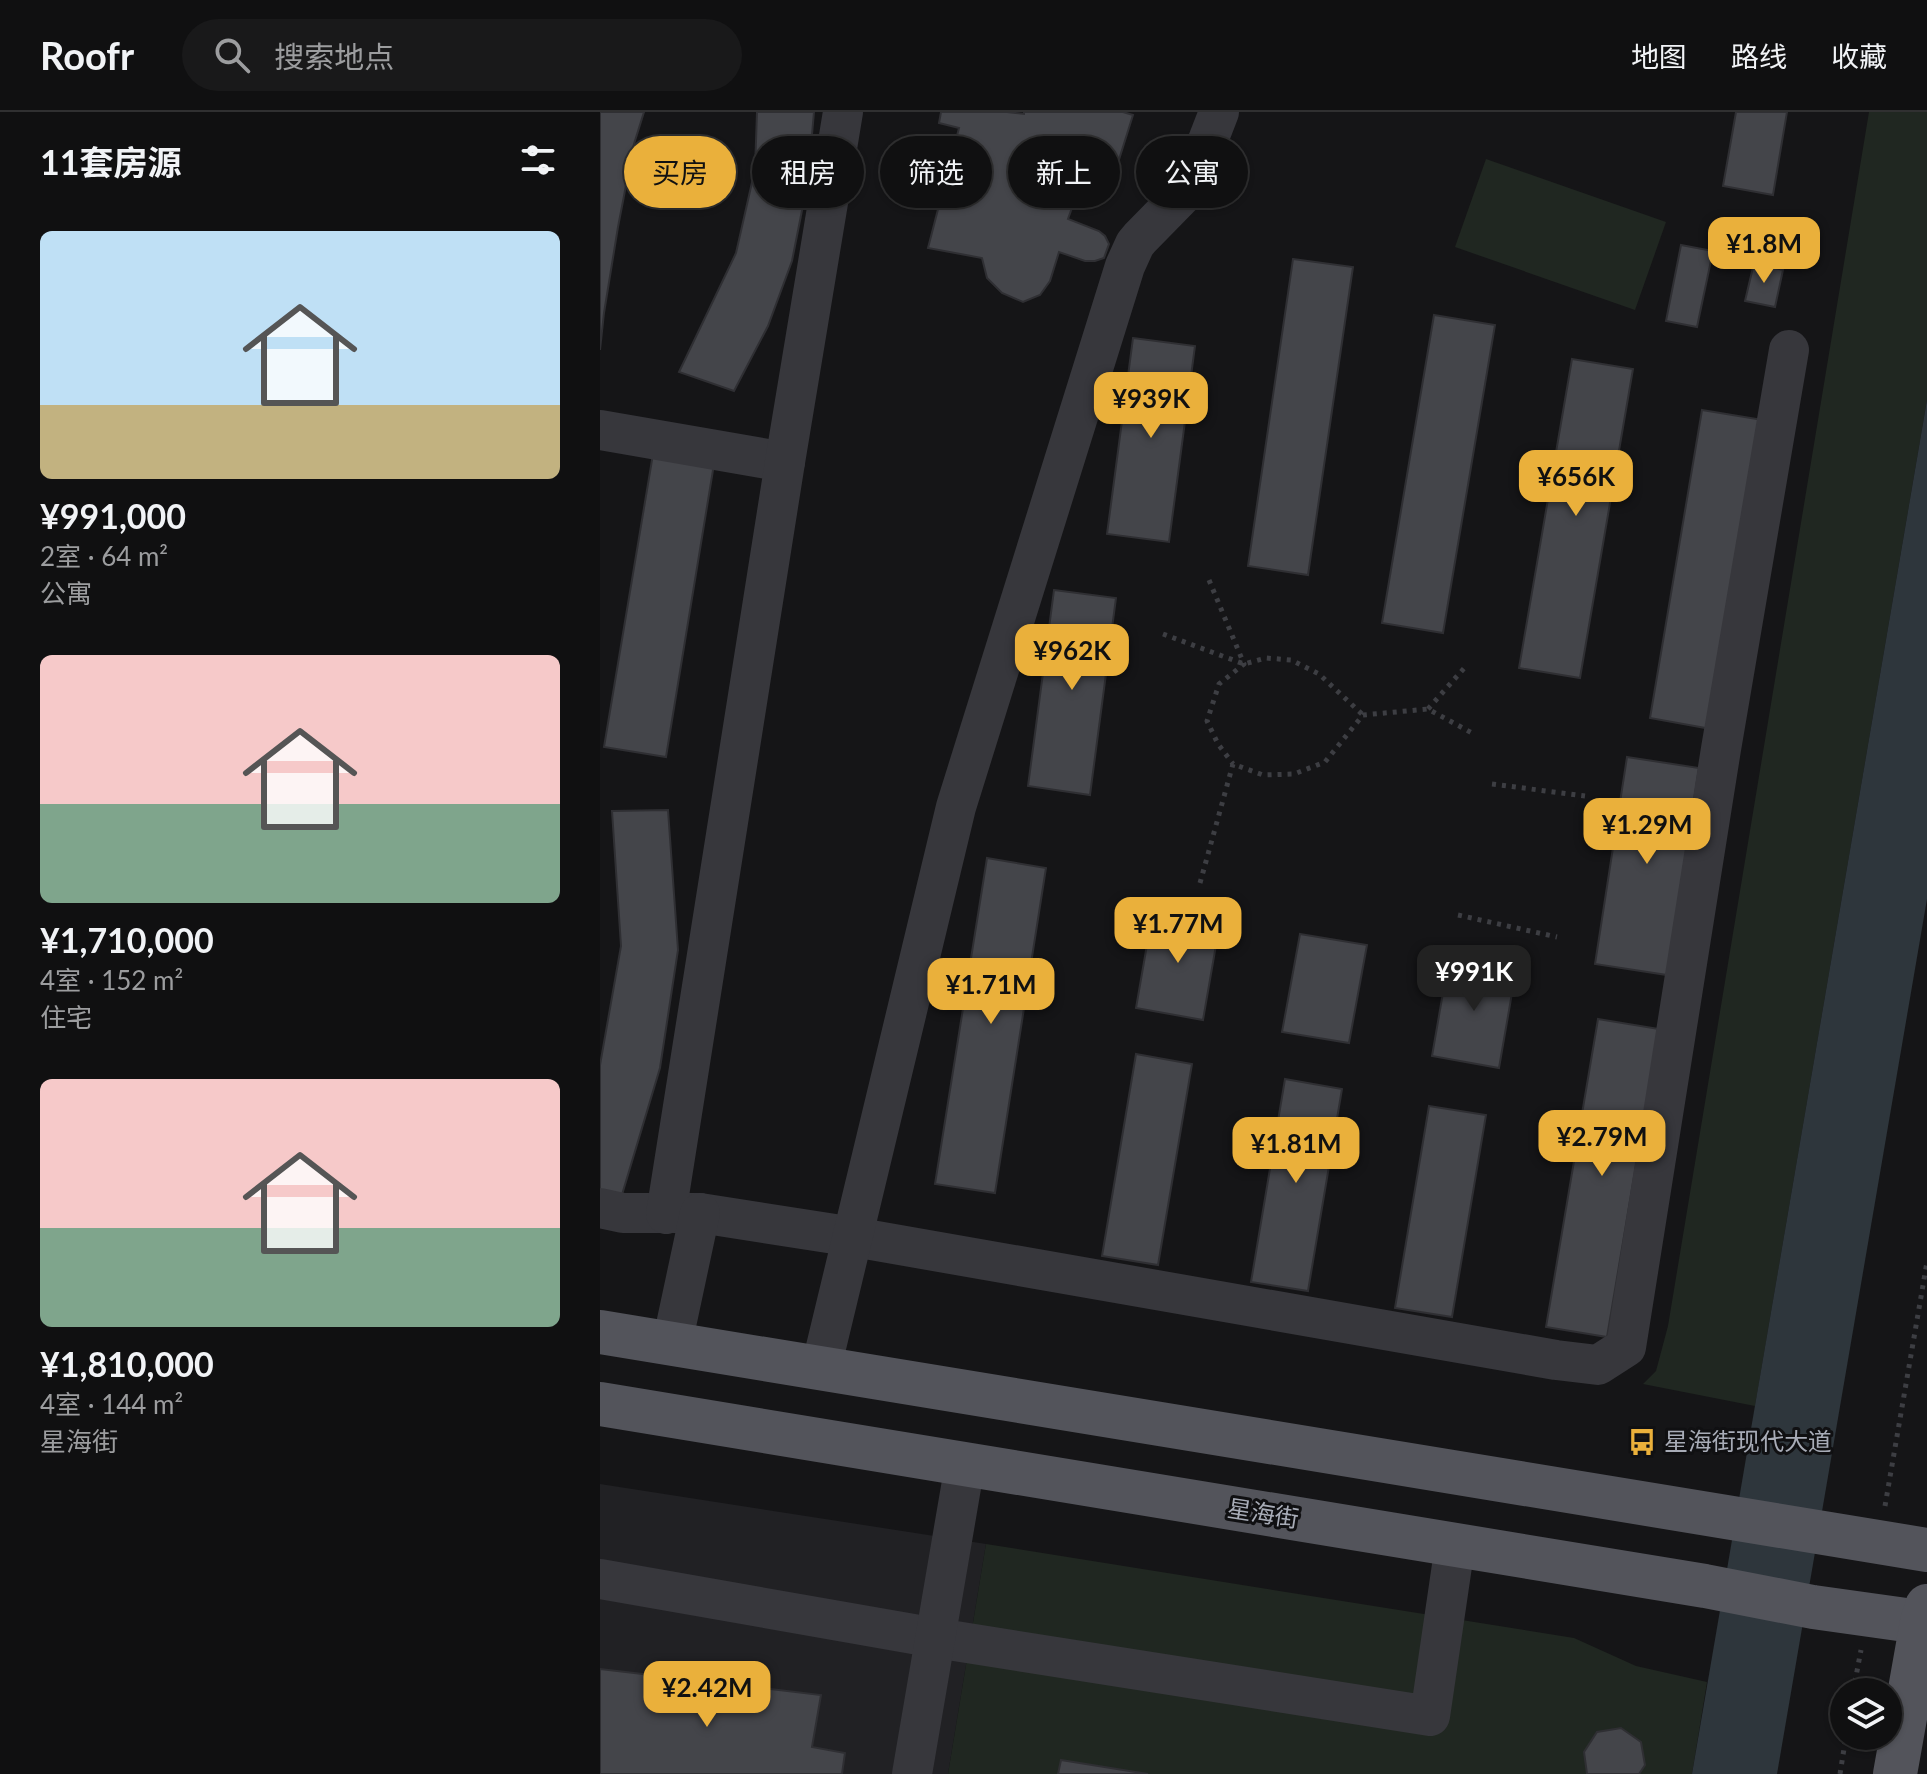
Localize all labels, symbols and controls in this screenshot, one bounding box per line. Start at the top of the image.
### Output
search box [182,19,742,91]
text: Roofr [40,32,134,78]
icon: search [210,33,254,77]
text: 搜索地点 [274,38,394,74]
text: 地图 [1631,39,1687,73]
text: 路线 [1731,39,1787,73]
text: 收藏 [1831,39,1887,73]
chip: 买房 [624,136,736,208]
chip: 租房 [752,136,864,208]
chip: 筛选 [880,136,992,208]
chip: 新上 [1008,136,1120,208]
chip: 公寓 [1136,136,1248,208]
icon: filters [516,138,560,182]
text: 11套房源 [40,141,181,182]
pin: ¥1.8M [1708,217,1820,285]
text: ¥1.8M [1726,227,1802,259]
icon: home [228,283,372,427]
pin: ¥939K [1095,372,1207,440]
text: ¥939K [1112,382,1190,414]
pin: ¥656K [1520,450,1632,518]
text: ¥656K [1537,460,1615,492]
text: ¥991,000 [40,495,186,536]
text: 2室 · 64 m² [40,540,168,572]
text: 公寓 [40,577,92,609]
pin: ¥962K [1016,624,1128,692]
text: ¥962K [1033,634,1111,666]
icon: home [228,707,372,851]
pin: ¥1.29M [1582,798,1712,866]
text: ¥1.29M [1601,808,1693,840]
pin: ¥1.77M [1113,897,1243,965]
text: ¥1.77M [1132,907,1224,939]
text: ¥1,710,000 [40,919,214,960]
pin: ¥991K [1418,945,1530,1013]
text: ¥991K [1435,955,1513,987]
pin: ¥1.71M [926,958,1056,1026]
text: 4室 · 152 m² [40,964,183,996]
text: ¥1.71M [945,968,1037,1000]
text: 住宅 [40,1001,92,1033]
pin: ¥2.79M [1537,1110,1667,1178]
pin: ¥1.81M [1231,1117,1361,1185]
text: ¥2.79M [1556,1120,1648,1152]
text: ¥1.81M [1250,1127,1342,1159]
icon: home [228,1131,372,1275]
text: ¥1,810,000 [40,1343,214,1384]
text: 4室 · 144 m² [40,1388,183,1420]
text: 星海街 [40,1425,118,1457]
place label: 星海街现代大道 [1664,1426,1832,1455]
bus stop icon: 星海街现代大道 [1627,1427,1657,1457]
street label: 星海街 [1225,1493,1301,1532]
pin: ¥2.42M [642,1661,772,1729]
text: ¥2.42M [661,1671,753,1703]
map controls [1830,1678,1902,1750]
button: layers [1830,1678,1902,1750]

